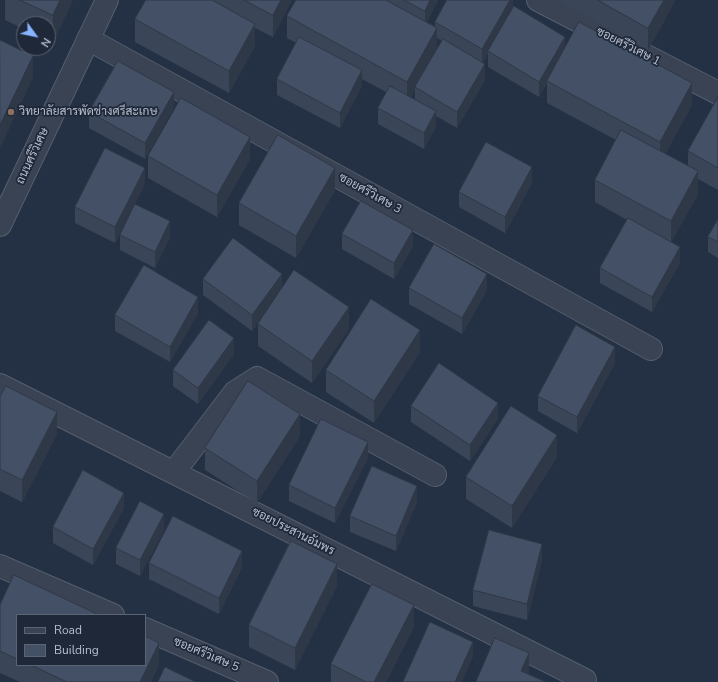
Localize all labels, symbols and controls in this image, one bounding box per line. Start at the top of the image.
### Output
north arrow [16,16,56,56]
street label: ซอยศรีวิเศษ 1 [594,25,662,69]
text: N [37,35,54,50]
place label: วิทยาลัยสารพัดช่างศรีสะเกษ [19,105,158,119]
marker: วิทยาลัยสารพัดช่างศรีสะเกษ [6,107,16,117]
street label: ถนนศรีวิเศษ [14,126,52,186]
street label: ซอยศรีวิเศษ 3 [336,171,404,217]
street label: ซอยประสานอัมพร [249,505,337,559]
legend [16,614,146,666]
text: Road [54,622,82,638]
street label: ซอยศรีวิเศษ 5 [171,635,241,675]
text: Building [54,642,99,658]

